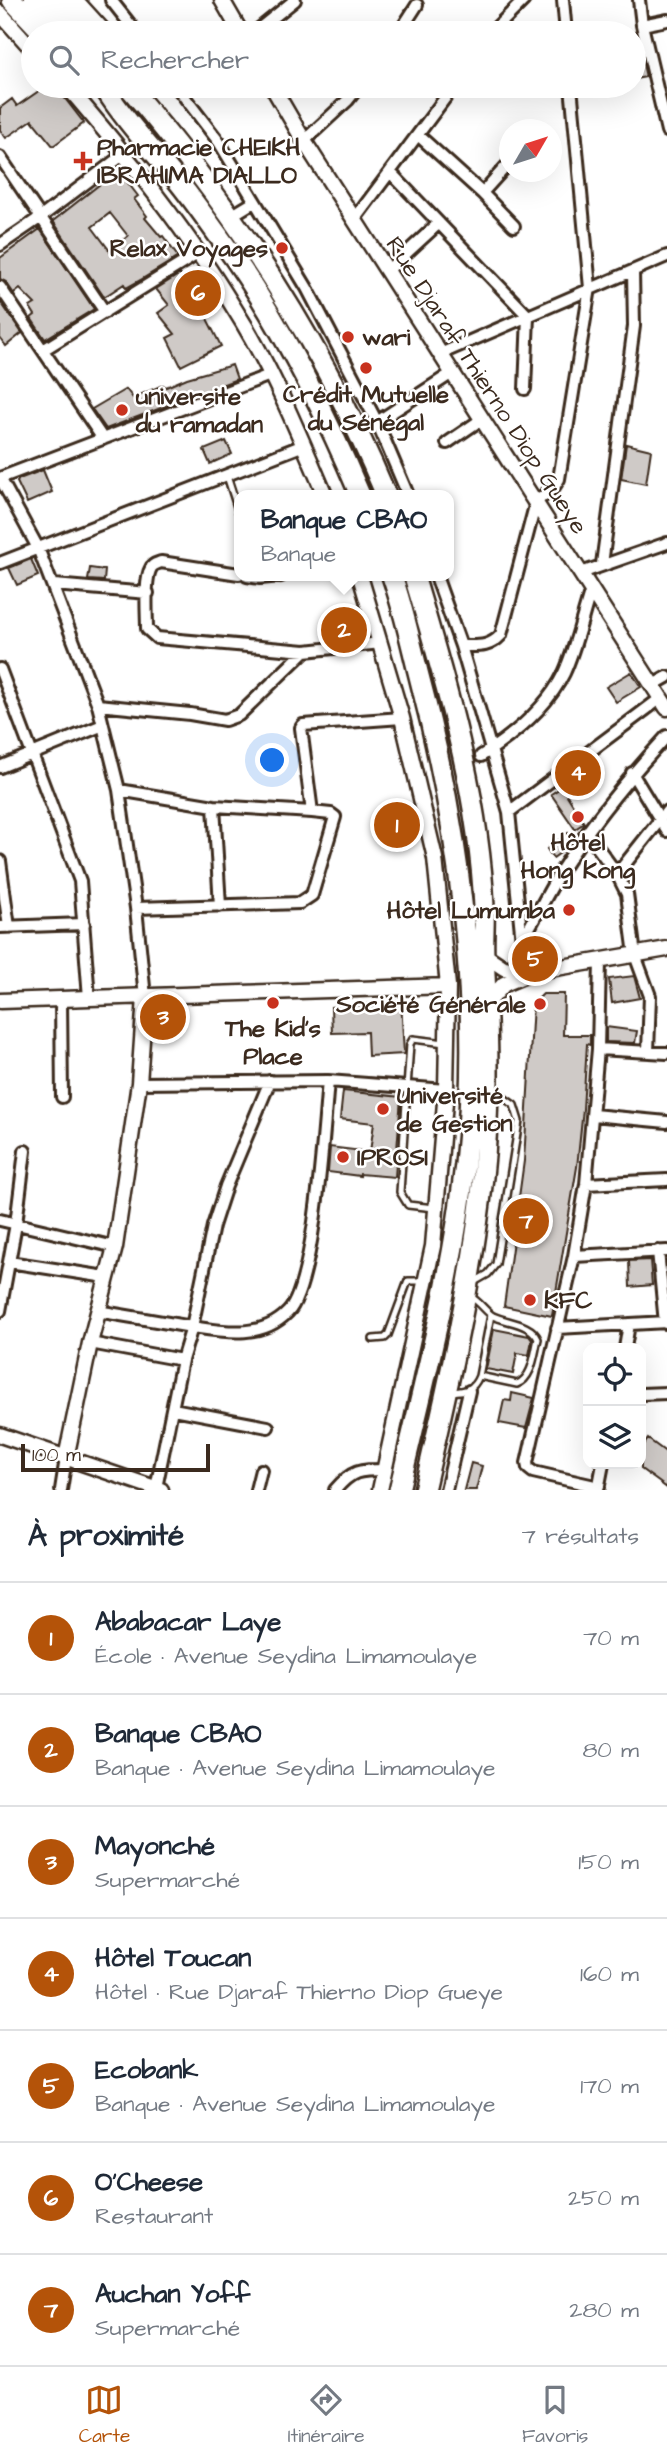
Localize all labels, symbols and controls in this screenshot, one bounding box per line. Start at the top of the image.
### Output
search box [21,21,646,98]
icon: search [45,41,83,79]
text: Rechercher [101,42,249,78]
north arrow [499,119,562,182]
place label: Pharmacie CHEIKH IBRAHIMA DIALLO [97,131,301,193]
marker: Pharmacie CHEIKH IBRAHIMA DIALLO [75,153,91,169]
street label: Rue Djaraf Thierno Diop Gueye [376,230,595,542]
place label: Relax Voyages [110,232,268,268]
marker: Relax Voyages [274,240,290,256]
pin: 6 [175,267,221,319]
place label: wari [362,321,411,355]
marker: wari [340,329,356,345]
marker: Crédit Mutuelle du Sénégal [358,360,374,376]
place label: Crédit Mutuelle du Sénégal [283,378,449,441]
place label: universite du ramadan [135,380,263,442]
marker: universite du ramadan [114,402,130,418]
popup [234,490,454,581]
text: Banque CBAO [261,502,427,538]
text: Banque [261,538,336,570]
pin: 2 [321,604,367,656]
your location [255,743,289,777]
pin: 4 [555,747,601,799]
pin: 1 [374,799,420,851]
marker: Hôtel Hong Kong [570,809,586,825]
place label: Hôtel Hong Kong [521,826,636,889]
place label: Hôtel Lumumba [387,894,556,928]
marker: Hôtel Lumumba [561,902,577,918]
pin: 5 [512,933,558,985]
place label: Société Générale [335,988,526,1022]
pin: 3 [140,991,186,1043]
marker: The Kid's Place [265,995,281,1011]
marker: Société Générale [532,996,548,1012]
place label: The Kid's Place [224,1012,321,1074]
place label: Université de Gestion [396,1079,512,1141]
marker: Université de Gestion [375,1101,391,1117]
place label: IPROSI [357,1141,428,1175]
marker: IPROSI [335,1149,351,1165]
pin: 7 [503,1195,549,1247]
place label: KFC [544,1284,592,1318]
marker: KFC [522,1292,538,1308]
map controls [583,1343,646,1469]
button: locate [583,1343,646,1406]
button: layers [583,1406,646,1469]
scale bar [21,1441,210,1473]
text: 100 m [32,1442,81,1469]
text: À proximité [28,1515,184,1557]
text: 7 résultats [522,1520,639,1552]
text: Ababacar Laye [95,1604,281,1640]
text: 1 [50,1622,52,1654]
text: 70 m [583,1622,639,1654]
text: École · Avenue Seydina Limamoulaye [95,1640,477,1672]
text: Banque CBAO [95,1716,262,1752]
text: 2 [44,1734,58,1766]
text: 80 m [582,1734,639,1766]
text: Banque · Avenue Seydina Limamoulaye [95,1752,496,1784]
text: Mayonché [95,1828,215,1864]
text: 3 [45,1846,57,1878]
text: 150 m [578,1846,639,1878]
text: Supermarché [95,1864,240,1896]
text: Hôtel Toucan [95,1940,251,1976]
text: 4 [43,1958,59,1990]
text: 160 m [580,1958,639,1990]
text: Hôtel · Rue Djaraf Thierno Diop Gueye [95,1976,503,2008]
text: Ecobank [95,2052,198,2088]
text: 5 [43,2070,59,2102]
text: 170 m [580,2070,639,2102]
text: Banque · Avenue Seydina Limamoulaye [95,2088,496,2120]
text: O'Cheese [95,2164,203,2200]
text: 6 [44,2182,58,2214]
text: 250 m [568,2182,639,2214]
text: Restaurant [95,2200,213,2232]
text: Auchan Yoff [95,2276,250,2312]
text: 7 [44,2294,58,2326]
text: 280 m [569,2294,639,2326]
text: Supermarché [95,2312,240,2344]
tab: Carte [79,2381,130,2450]
tab: Itinéraire [288,2381,365,2450]
tab: Favoris [522,2381,588,2450]

